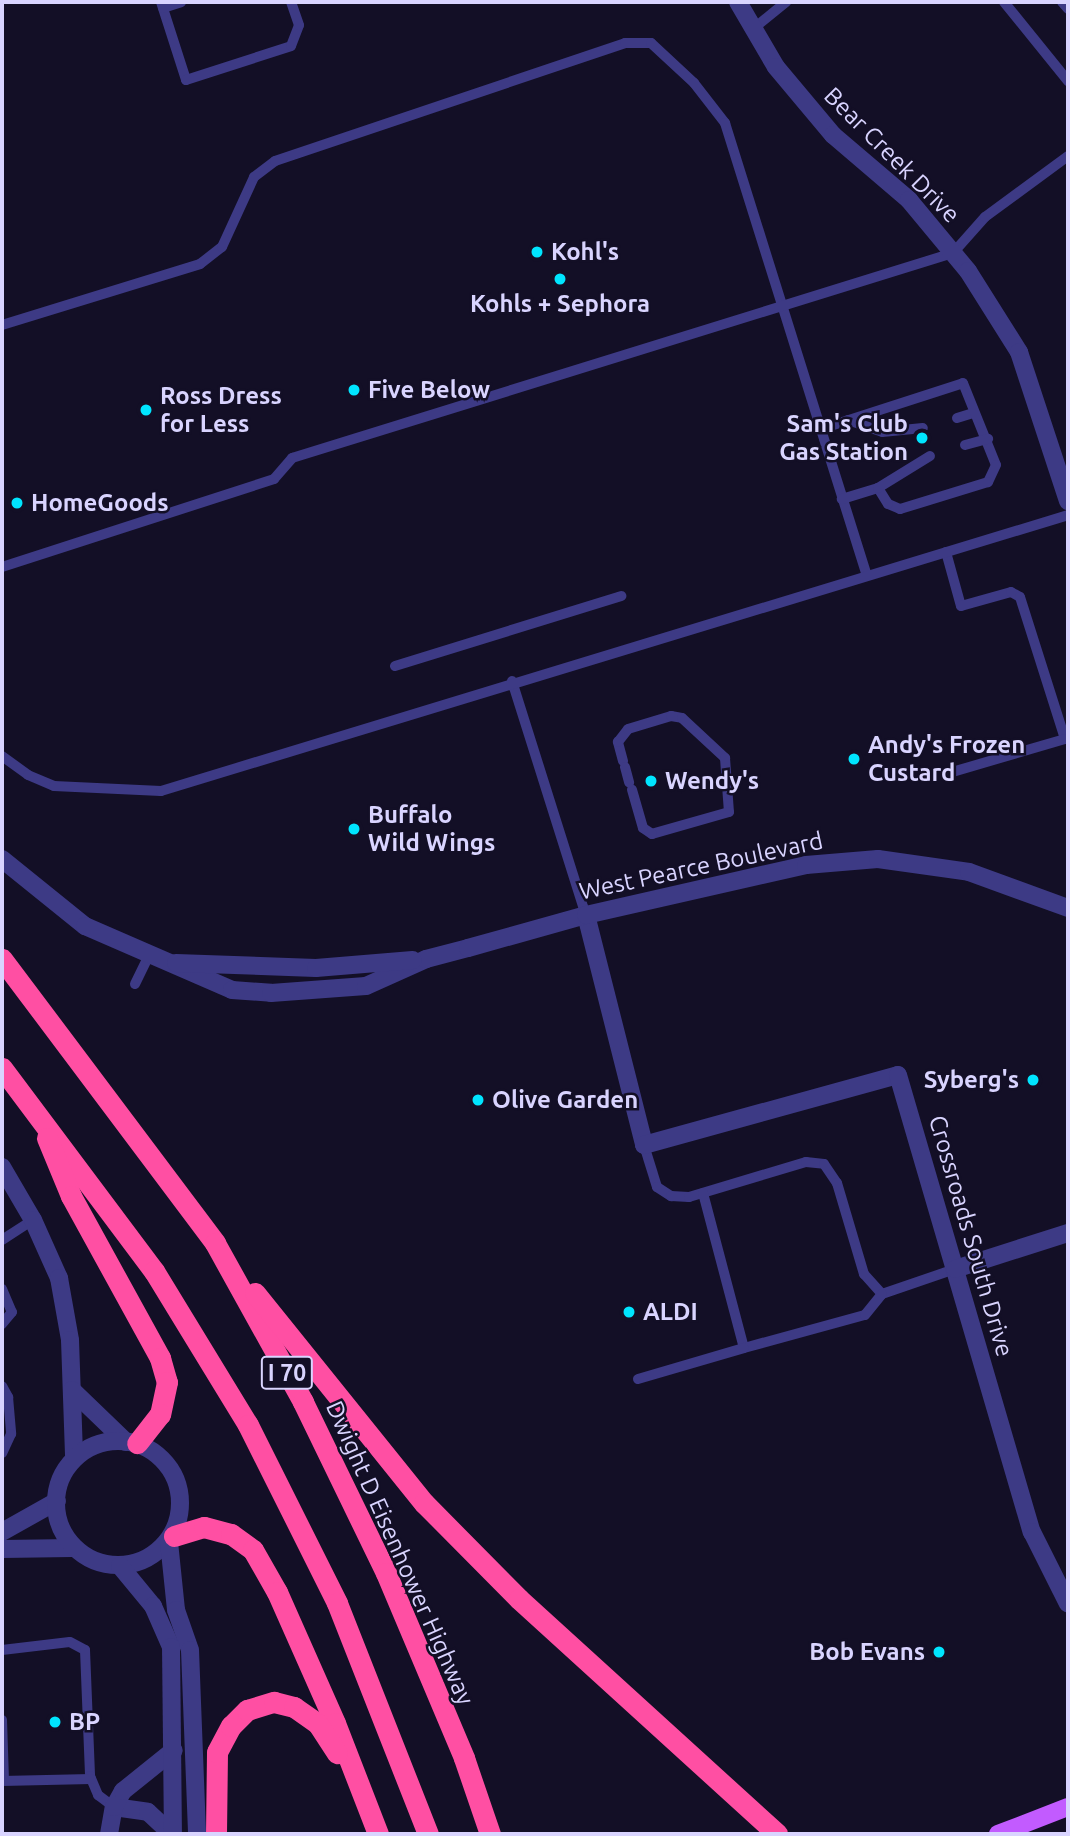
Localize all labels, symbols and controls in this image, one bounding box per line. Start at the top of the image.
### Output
street label: Bear Creek Drive [818,81,966,229]
place label: Kohl's [551,238,619,266]
marker: Kohl's [529,244,545,260]
marker: Kohls + Sephora [552,271,568,287]
place label: Kohls + Sephora [470,290,650,318]
place label: Five Below [368,376,490,404]
place label: Ross Dress for Less [160,382,282,438]
marker: Five Below [346,382,362,398]
marker: Ross Dress for Less [138,402,154,418]
place label: Sam's Club Gas Station [779,410,908,466]
marker: Sam's Club Gas Station [914,430,930,446]
place label: HomeGoods [31,489,169,517]
marker: HomeGoods [9,495,25,511]
place label: Andy's Frozen Custard [868,731,1025,787]
marker: Andy's Frozen Custard [846,751,862,767]
place label: Wendy's [665,767,759,795]
marker: Wendy's [643,773,659,789]
place label: Buffalo Wild Wings [368,801,495,857]
marker: Buffalo Wild Wings [346,821,362,837]
street label: West Pearce Boulevard [576,826,826,906]
place label: Syberg's [924,1066,1019,1094]
marker: Syberg's [1025,1072,1041,1088]
place label: Olive Garden [492,1086,638,1114]
marker: Olive Garden [470,1092,486,1108]
street label: Crossroads South Drive [923,1112,1019,1360]
place label: ALDI [643,1298,698,1326]
marker: ALDI [621,1304,637,1320]
road number: I 70 [261,1354,313,1392]
street label: Dwight D Eisenhower Highway [320,1397,480,1709]
place label: Bob Evans [809,1638,925,1666]
marker: Bob Evans [931,1644,947,1660]
place label: BP [69,1708,100,1736]
marker: BP [47,1714,63,1730]

